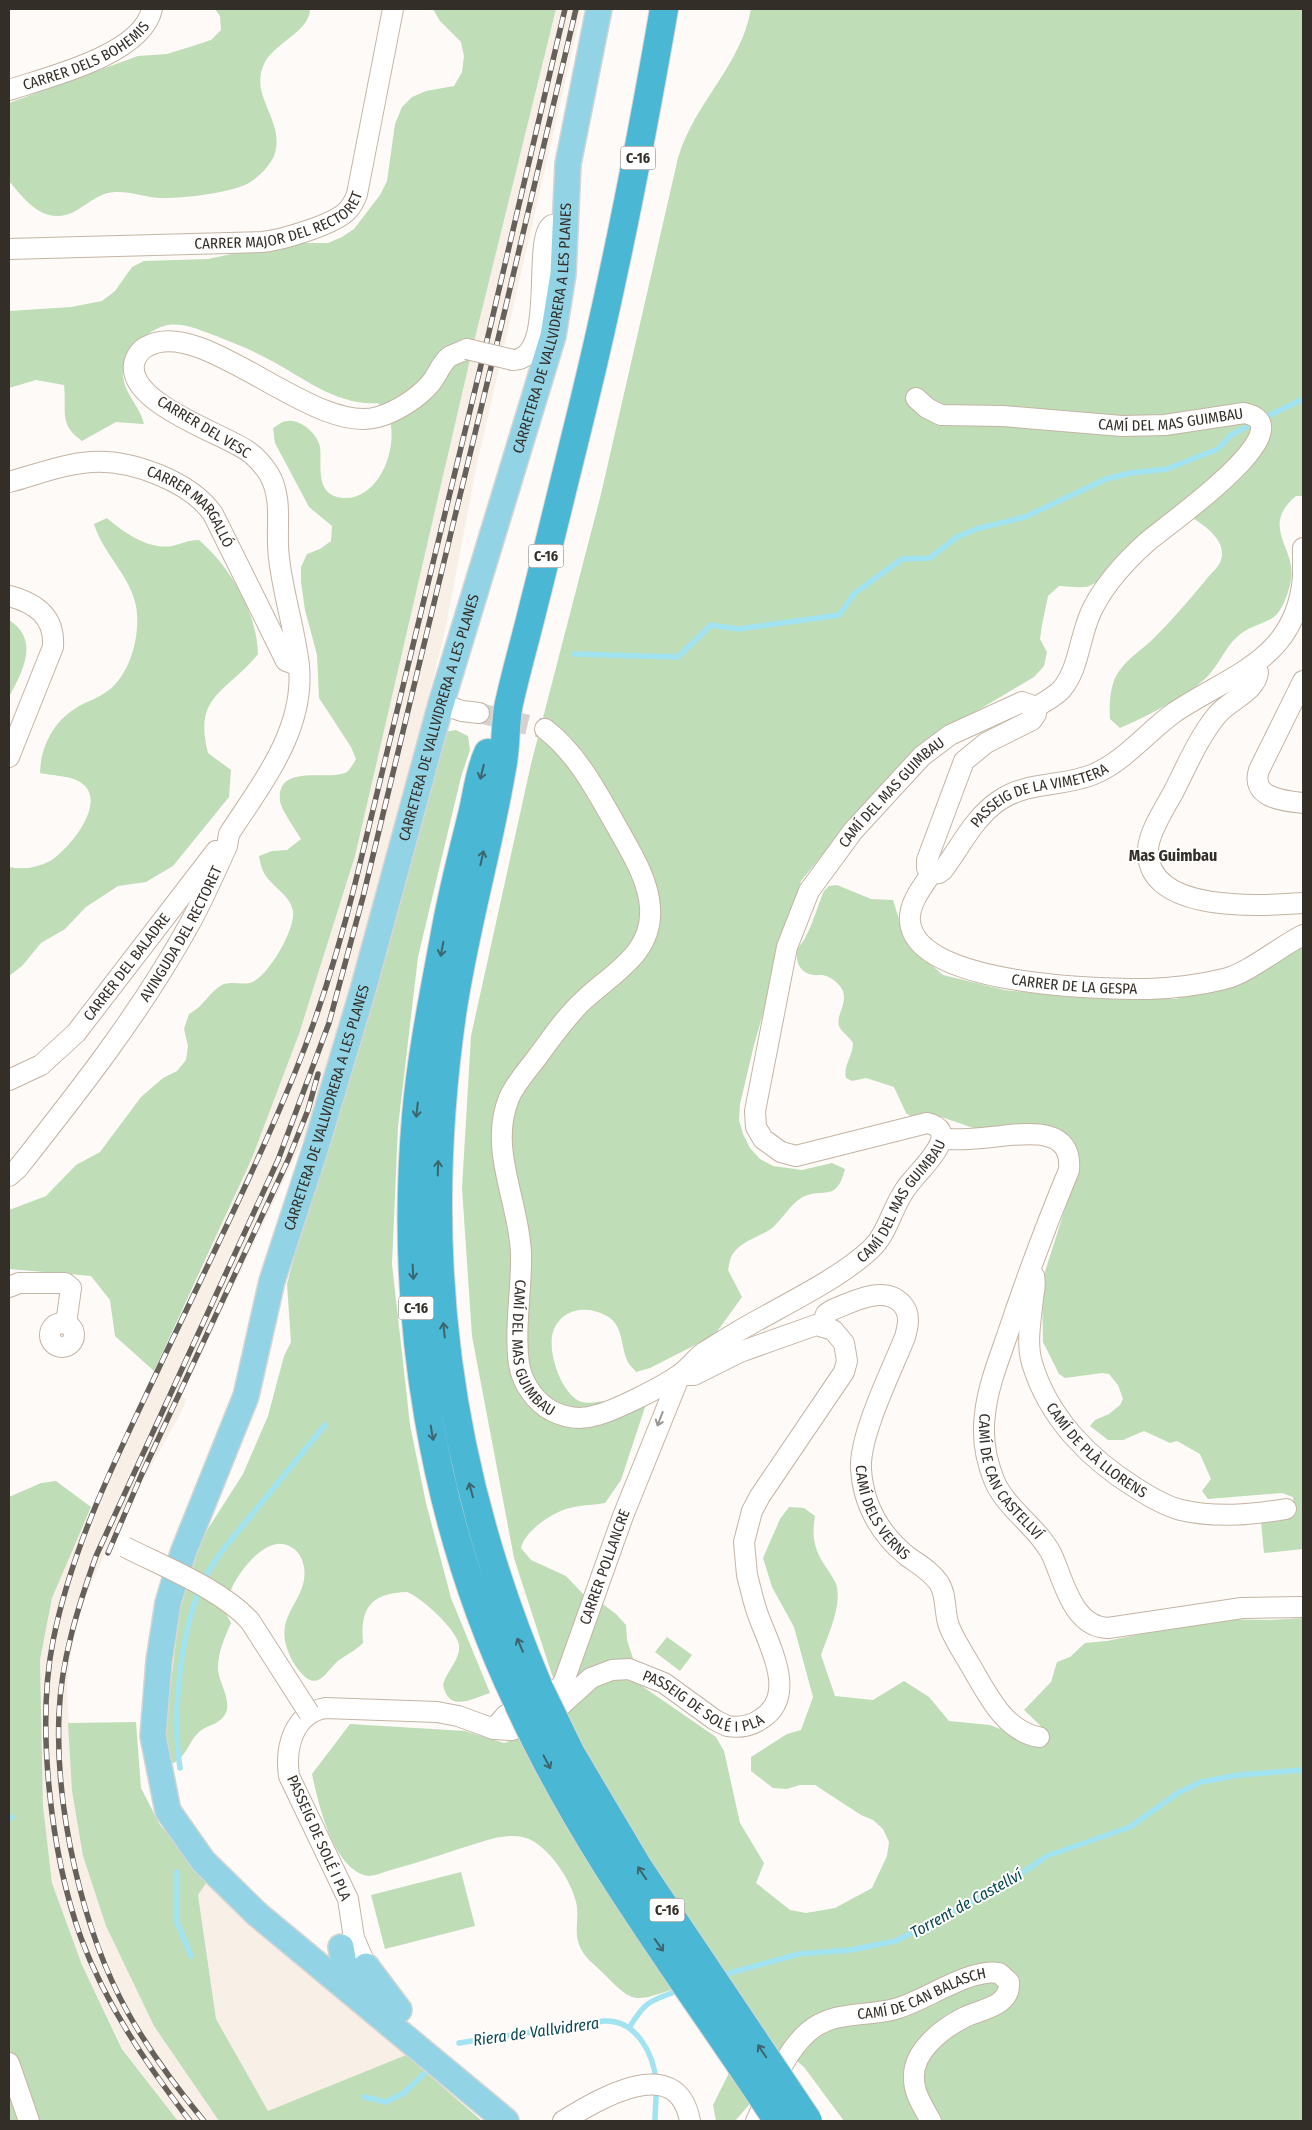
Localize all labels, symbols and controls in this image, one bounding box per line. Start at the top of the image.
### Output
street label: CARRER DELS BOHEMIS [21,18,153,94]
road number: C-16 [620,146,656,170]
street label: CARRER MAJOR DEL RECTORET [194,189,366,253]
street label: CARRETERA DE VALLVIDRERA A LES PLANES [509,203,575,456]
street label: CARRER DEL VESC [154,392,254,462]
street label: CAMÍ DEL MAS GUIMBAU [1097,404,1244,435]
street label: CARRER MARGALLÓ [144,462,237,550]
road number: C-16 [528,544,564,568]
street label: CARRETERA DE VALLVIDRERA A LES PLANES [395,592,483,843]
street label: CAMÍ DEL MAS GUIMBAU [835,733,948,851]
street label: PASSEIG DE LA VIMETERA [967,759,1111,831]
one-way arrow [477,764,486,780]
district label: Mas Guimbau [1129,846,1217,865]
one-way arrow [478,850,487,866]
street label: AVINGUDA DEL RECTORET [136,863,226,1005]
street label: CARRER DEL BALADRE [80,910,174,1024]
one-way arrow [436,941,446,957]
street label: CARRER DE LA GESPA [1010,970,1138,998]
street label: CARRETERA DE VALLVIDRERA A LES PLANES [280,983,373,1233]
one-way arrow [412,1101,422,1117]
street label: CAMÍ DEL MAS GUIMBAU [853,1137,949,1266]
one-way arrow [433,1160,443,1176]
one-way arrow [409,1264,418,1280]
street label: CAMÍ DEL MAS GUIMBAU [508,1279,558,1420]
road number: C-16 [398,1296,434,1320]
one-way arrow [439,1322,448,1338]
street label: CAMÍ DE PLÀ LLORENS [1042,1399,1150,1502]
one-way arrow [655,1411,664,1426]
street label: CAMÍ DE CAN CASTELLVÍ [975,1413,1047,1543]
one-way arrow [428,1425,438,1441]
street label: CAMÍ DELS VERNS [852,1465,914,1564]
one-way arrow [466,1482,475,1498]
street label: CARRER POLLANCRE [576,1507,634,1627]
one-way arrow [515,1638,525,1653]
street label: PASSEIG DE SOLÉ I PLA [640,1666,767,1736]
one-way arrow [543,1754,552,1769]
street label: PASSEIG DE SOLÉ I PLA [283,1772,355,1904]
water label: Torrent de Castellví [907,1864,1026,1942]
one-way arrow [637,1866,647,1880]
road number: C-16 [650,1898,684,1922]
one-way arrow [654,1938,664,1952]
street label: CAMÍ DE CAN BALASCH [856,1964,987,2023]
water label: Riera de Vallvidrera [472,2013,600,2050]
one-way arrow [757,2045,767,2059]

